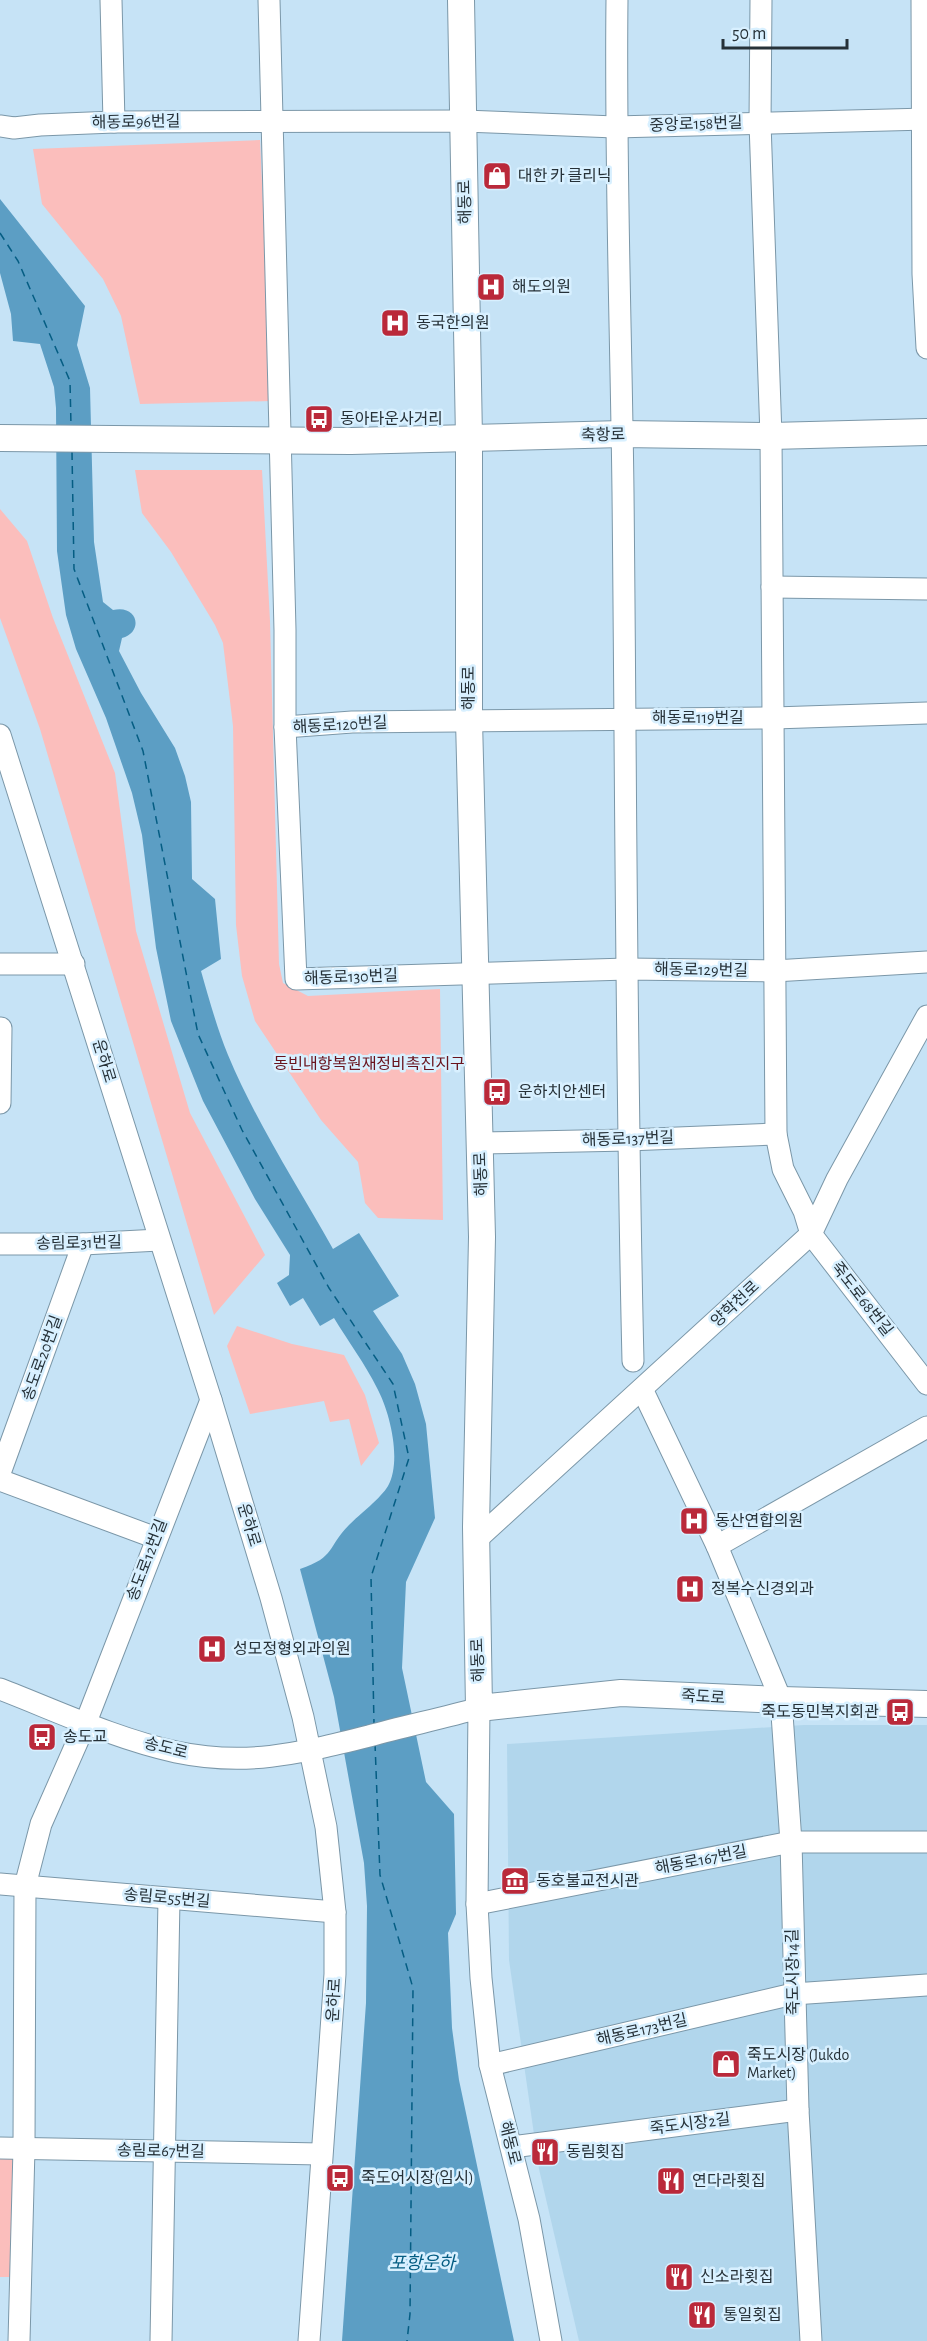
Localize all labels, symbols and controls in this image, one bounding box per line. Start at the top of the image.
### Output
scale bar [723,12,848,50]
text: 50 m [732,25,766,43]
street label: 해동로96번길 [92,113,180,131]
street label: 중앙로158번길 [649,114,743,134]
shop icon: 대한 카 클리닉 [481,160,513,192]
place label: 대한 카 클리닉 [518,168,612,184]
street label: 해동로 [457,180,473,224]
hospital icon: 해도의원 [475,271,507,303]
place label: 해도의원 [512,279,571,295]
hospital icon: 동국한의원 [379,307,411,339]
place label: 동국한의원 [416,315,490,331]
bus stop icon: 동아타운사거리 [303,403,335,435]
place label: 동아타운사거리 [340,411,443,427]
street label: 축항로 [581,427,625,443]
street label: 해동로 [461,666,477,710]
street label: 해동로119번길 [652,710,744,726]
street label: 해동로120번길 [292,715,388,735]
street label: 해동로129번길 [654,961,748,979]
street label: 해동로130번길 [304,967,398,987]
street label: 운하로 [90,1038,118,1085]
park label: 동빈내항복원재정비촉진지구 [273,1056,465,1072]
bus stop icon: 운하치안센터 [481,1076,513,1108]
place label: 운하치안센터 [518,1084,606,1100]
street label: 해동로137번길 [582,1129,674,1149]
street label: 해동로 [472,1151,490,1196]
street label: 송림로31번길 [36,1234,122,1252]
street label: 죽도로68번길 [828,1259,896,1339]
street label: 양학천로 [707,1277,762,1330]
street label: 송도로20번길 [19,1313,65,1403]
street label: 운하로 [235,1502,263,1549]
hospital icon: 동산연합의원 [678,1505,710,1537]
place label: 동산연합의원 [715,1513,803,1529]
street label: 송도로12번길 [124,1517,170,1603]
hospital icon: 정복수신경외과 [674,1573,706,1605]
place label: 정복수신경외과 [711,1581,814,1597]
hospital icon: 성모정형외과의원 [196,1633,228,1665]
street label: 해동로 [469,1637,487,1682]
place label: 성모정형외과의원 [233,1641,351,1657]
street label: 죽도로 [681,1688,726,1706]
bus stop icon: 죽도동민복지회관 [884,1696,916,1728]
place label: 죽도동민복지회관 [761,1704,879,1720]
bus stop icon: 송도교 [26,1721,58,1753]
place label: 송도교 [63,1729,107,1745]
street label: 송도로 [143,1735,190,1761]
street label: 해동로167번길 [654,1843,748,1877]
museum icon: 동호불교전시관 [499,1865,531,1897]
place label: 동호불교전시관 [536,1873,639,1889]
street label: 송림로55번길 [123,1886,211,1910]
street label: 죽도시장14길 [784,1928,802,2016]
street label: 운하로 [325,1977,343,2022]
street label: 해동로173번길 [595,2012,689,2048]
place label: 죽도시장 (Jukdo Market) [747,2047,849,2081]
shop icon: 죽도시장 (Jukdo Market) [710,2048,742,2080]
street label: 죽도시장2길 [649,2111,731,2137]
street label: 해동로 [497,2120,523,2167]
restaurant icon: 동림횟집 [529,2136,561,2168]
street label: 송림로67번길 [117,2142,205,2160]
place label: 동림횟집 [566,2143,625,2160]
bus stop icon: 죽도어시장(임시) [324,2162,356,2194]
restaurant icon: 연다라횟집 [655,2165,687,2197]
place label: 죽도어시장(임시) [361,2170,474,2186]
place label: 연다라횟집 [692,2172,766,2189]
water label: 포항운하 [389,2253,458,2273]
restaurant icon: 신소라횟집 [663,2261,695,2293]
place label: 신소라횟집 [700,2268,774,2285]
restaurant icon: 통일횟집 [686,2299,718,2331]
place label: 통일횟집 [723,2306,782,2323]

